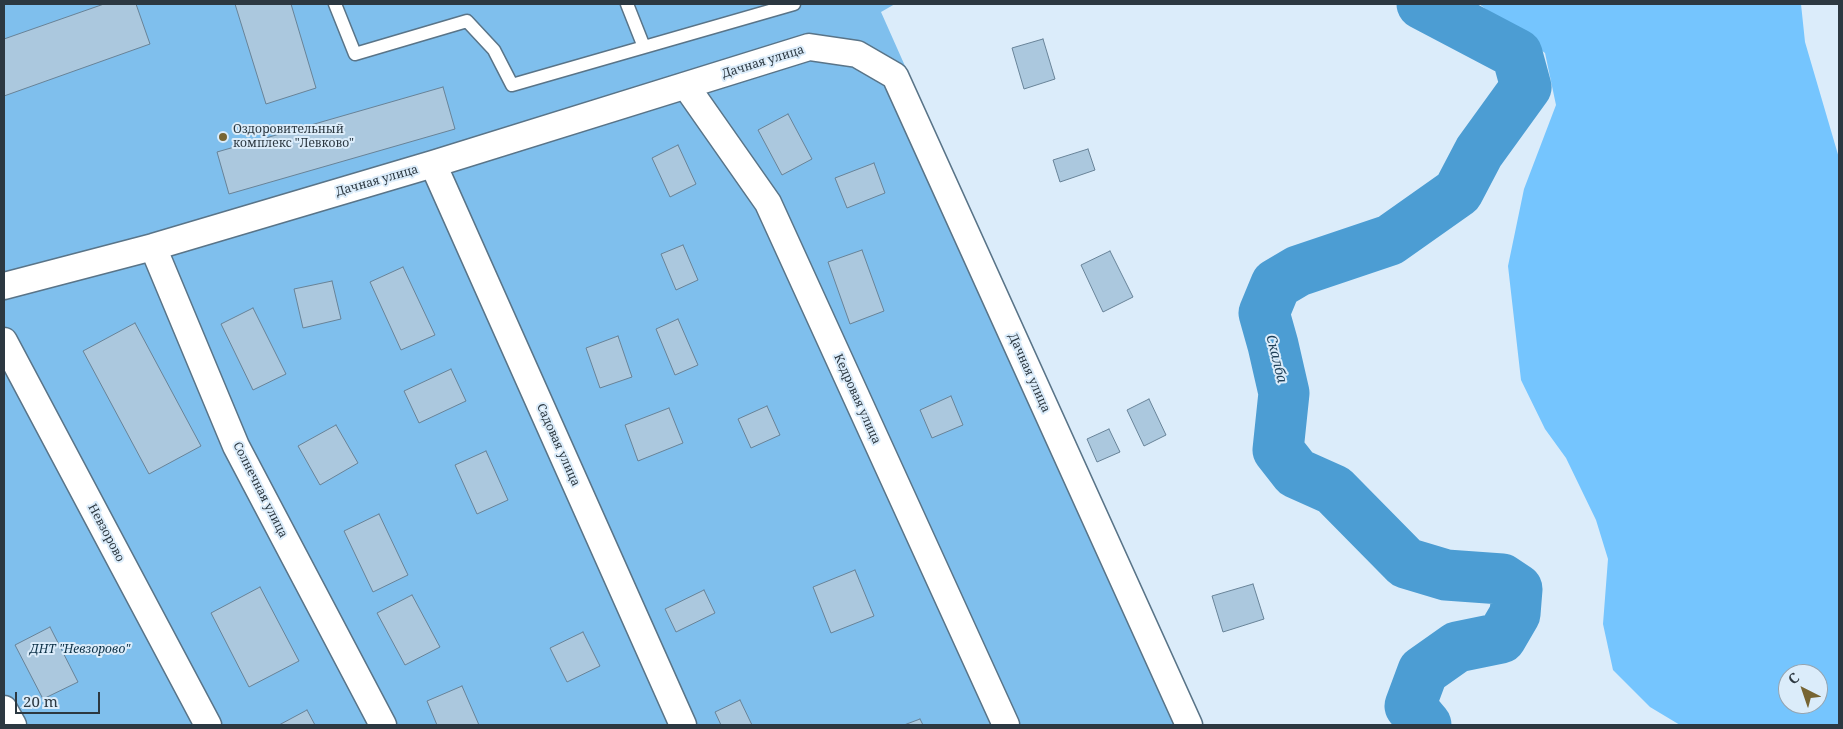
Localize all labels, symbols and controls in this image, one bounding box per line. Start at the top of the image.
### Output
street label: Дачная улица [720,43,806,81]
place label: Оздоровительный комплекс "Левково" [233,123,354,151]
marker: Оздоровительный комплекс "Левково" [217,131,229,143]
street label: Дачная улица [334,162,420,200]
street label: Дачная улица [1005,331,1053,415]
water label: Скалба [1262,333,1290,385]
street label: Кедровая улица [831,352,883,446]
street label: Садовая улица [533,401,583,489]
street label: Солнечная улица [230,440,290,540]
street label: Невзорово [85,502,127,564]
park label: ДНТ "Невзорово" [30,643,130,657]
north arrow [1778,664,1828,714]
text: С [1784,668,1803,688]
scale bar [18,682,102,714]
text: 20 m [23,691,58,711]

